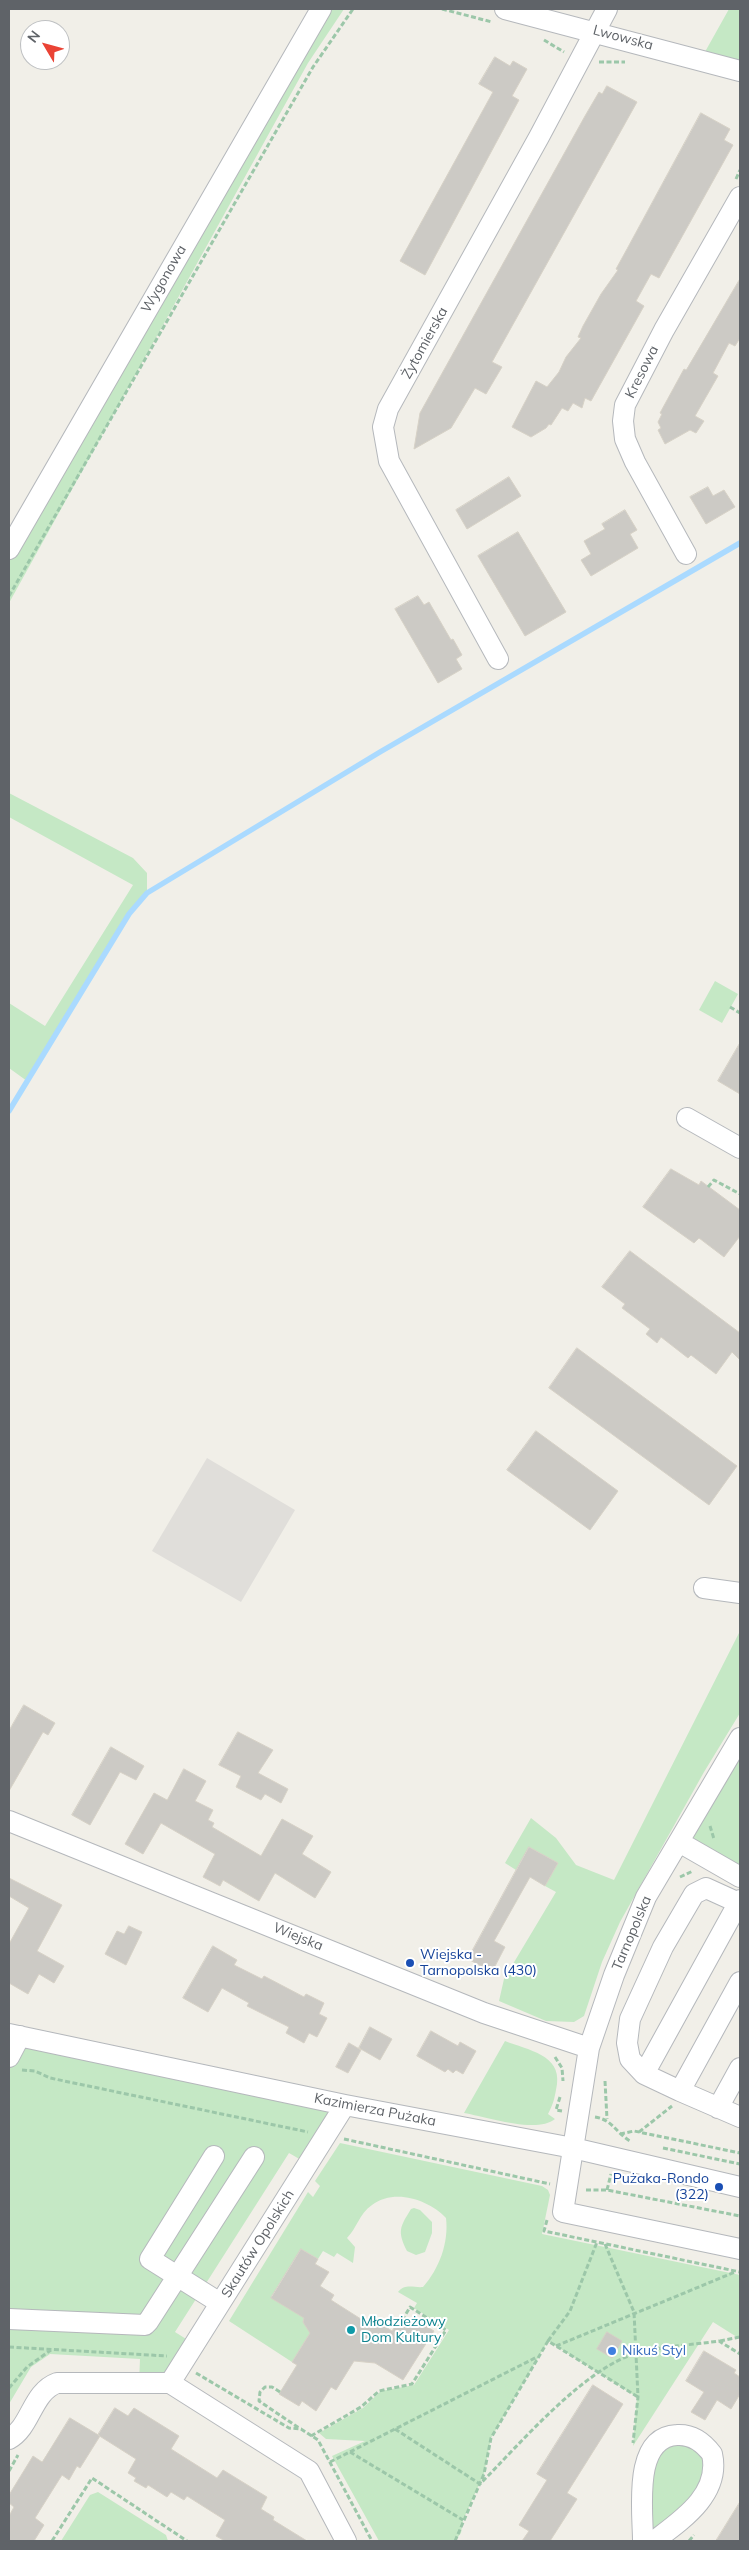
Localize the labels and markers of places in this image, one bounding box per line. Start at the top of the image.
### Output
place label: Wiejska - Tarnopolska (430) [420,1947,537,1980]
marker: Wiejska - Tarnopolska (430) [404,1957,416,1969]
place label: Pużaka-Rondo (322) [613,2171,709,2204]
marker: Pużaka-Rondo (322) [713,2181,725,2193]
place label: Młodzieżowy Dom Kultury [361,2314,446,2346]
marker: Młodzieżowy Dom Kultury [345,2324,357,2336]
place label: Nikuś Styl [622,2343,686,2359]
marker: Nikuś Styl [606,2345,618,2357]

